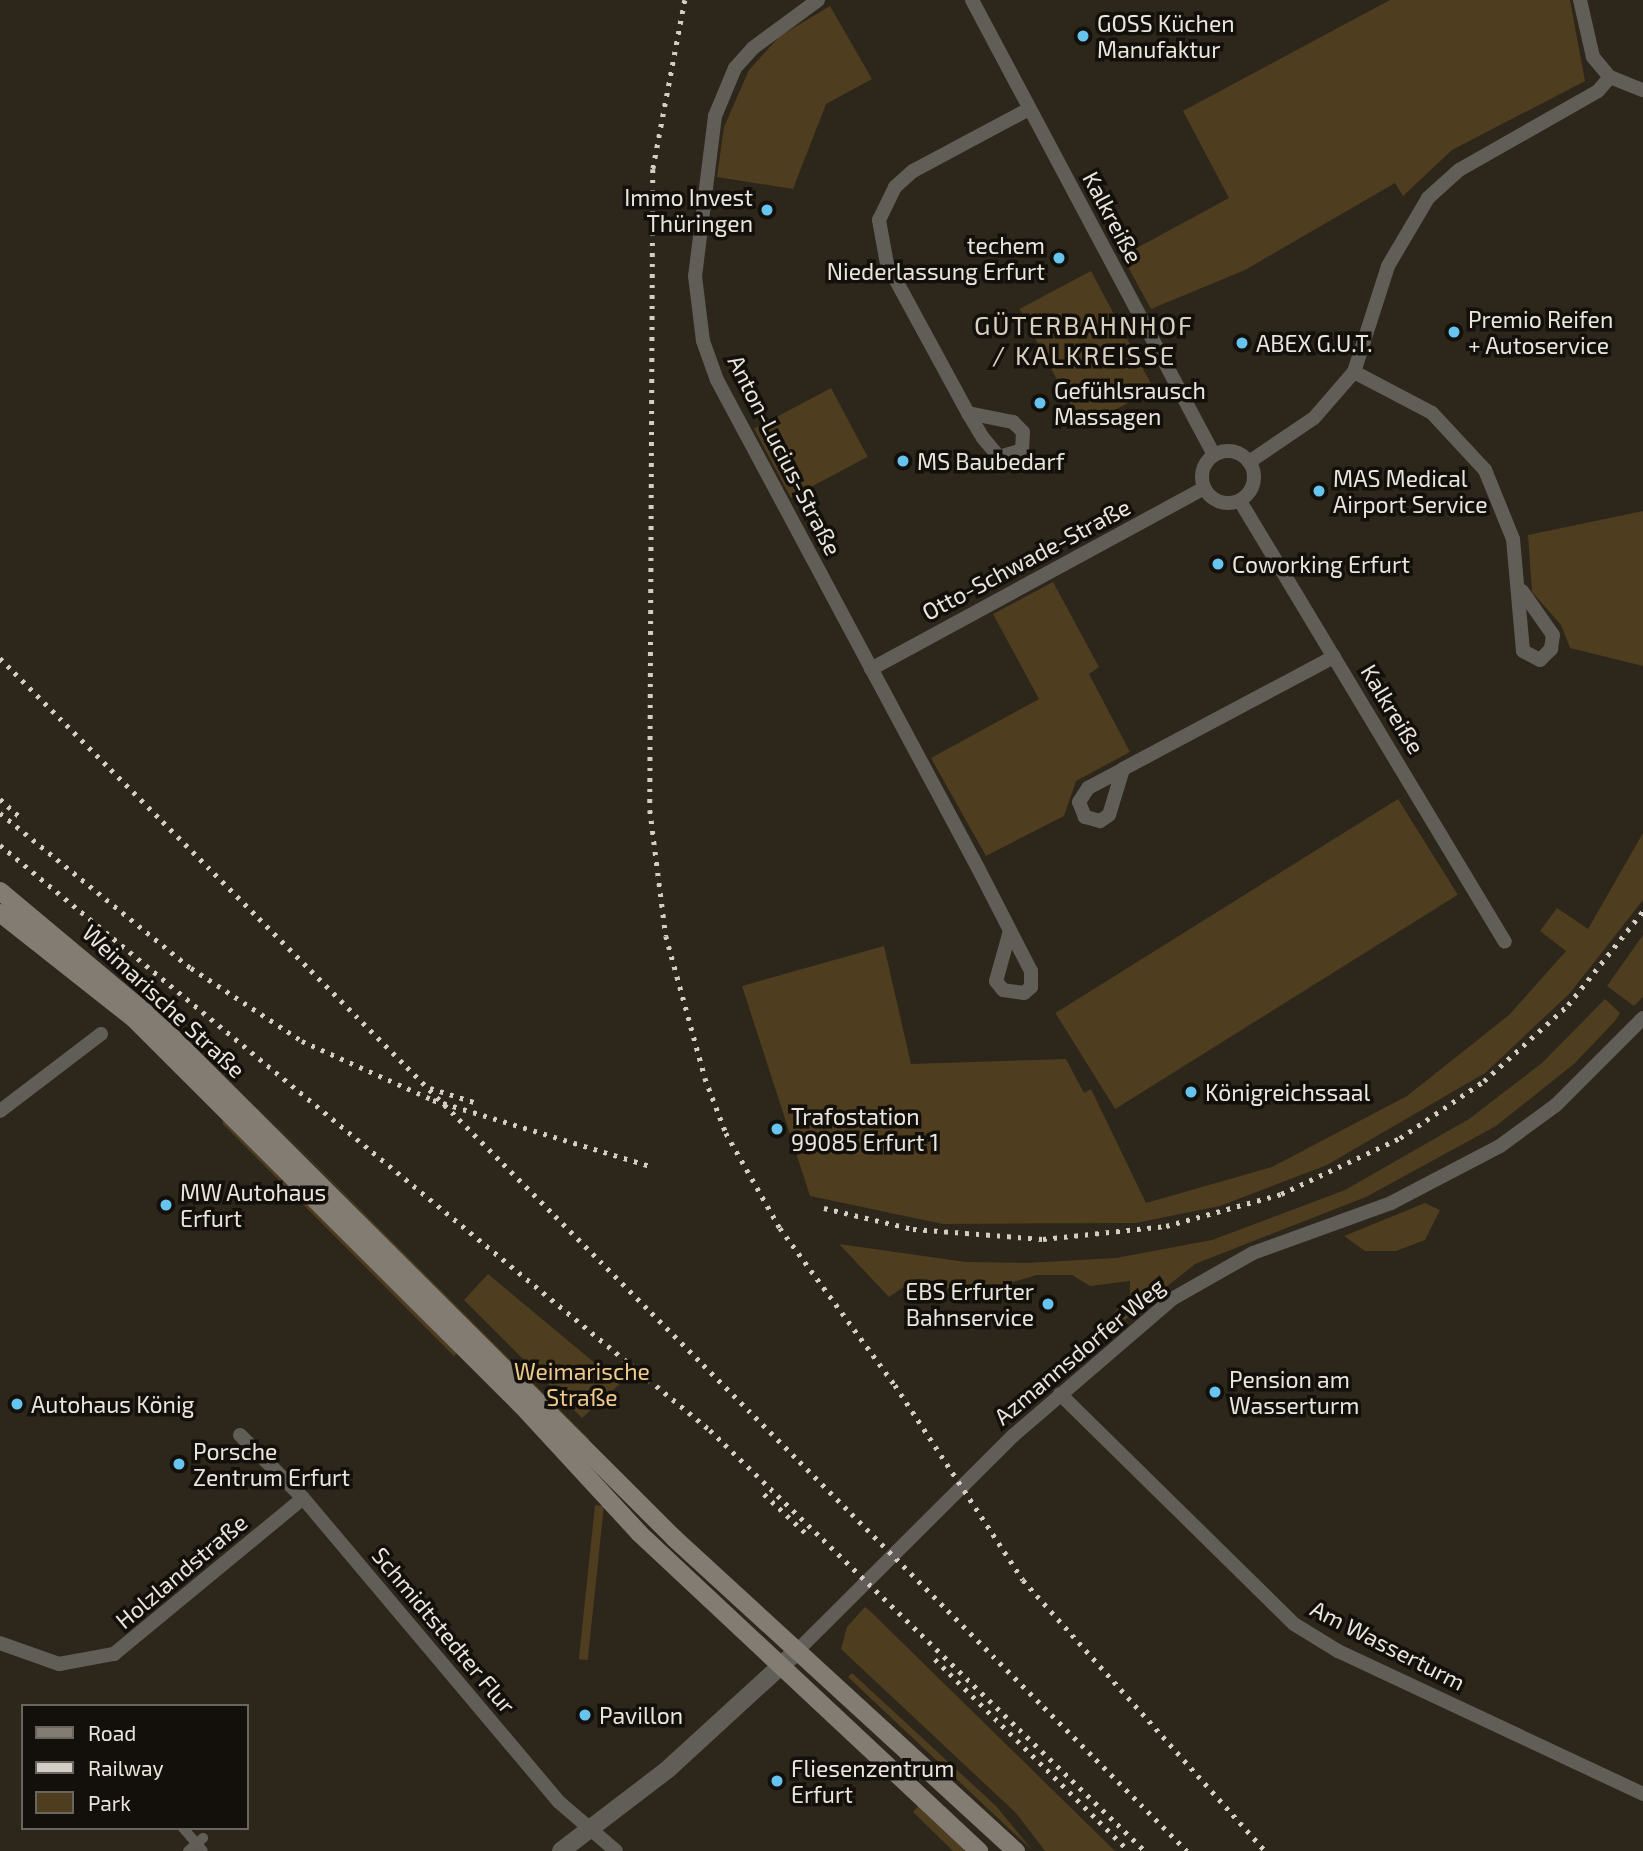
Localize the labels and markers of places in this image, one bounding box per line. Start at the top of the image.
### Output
place label: GOSS Küchen Manufaktur [1097,9,1235,63]
marker: GOSS Küchen Manufaktur [1075,28,1091,44]
place label: Immo Invest Thüringen [624,183,753,237]
marker: Immo Invest Thüringen [759,202,775,218]
place label: techem Niederlassung Erfurt [827,231,1045,285]
marker: techem Niederlassung Erfurt [1051,250,1067,266]
place label: Premio Reifen + Autoservice [1468,305,1613,359]
marker: Premio Reifen + Autoservice [1446,324,1462,340]
place label: ABEX G.U.T. [1256,329,1373,357]
marker: ABEX G.U.T. [1234,335,1250,351]
place label: Gefühlsrausch Massagen [1054,376,1206,430]
marker: Gefühlsrausch Massagen [1032,395,1048,411]
place label: MS Baubedarf [917,447,1064,475]
marker: MS Baubedarf [895,453,911,469]
place label: MAS Medical Airport Service [1333,464,1488,518]
marker: MAS Medical Airport Service [1311,483,1327,499]
place label: Coworking Erfurt [1232,550,1410,578]
marker: Coworking Erfurt [1210,556,1226,572]
place label: Königreichssaal [1205,1078,1370,1106]
marker: Königreichssaal [1183,1084,1199,1100]
place label: Trafostation 99085 Erfurt 1 [791,1102,939,1156]
marker: Trafostation 99085 Erfurt 1 [769,1121,785,1137]
place label: MW Autohaus Erfurt [180,1178,327,1232]
marker: MW Autohaus Erfurt [158,1197,174,1213]
place label: EBS Erfurter Bahnservice [905,1277,1034,1331]
marker: EBS Erfurter Bahnservice [1040,1296,1056,1312]
place label: Pension am Wasserturm [1229,1365,1359,1419]
marker: Pension am Wasserturm [1207,1384,1223,1400]
place label: Autohaus König [31,1390,194,1418]
marker: Autohaus König [9,1396,25,1412]
place label: Porsche Zentrum Erfurt [193,1437,350,1491]
marker: Porsche Zentrum Erfurt [171,1456,187,1472]
place label: Pavillon [599,1701,683,1729]
marker: Pavillon [577,1707,593,1723]
place label: Fliesenzentrum Erfurt [791,1754,954,1808]
marker: Fliesenzentrum Erfurt [769,1773,785,1789]

